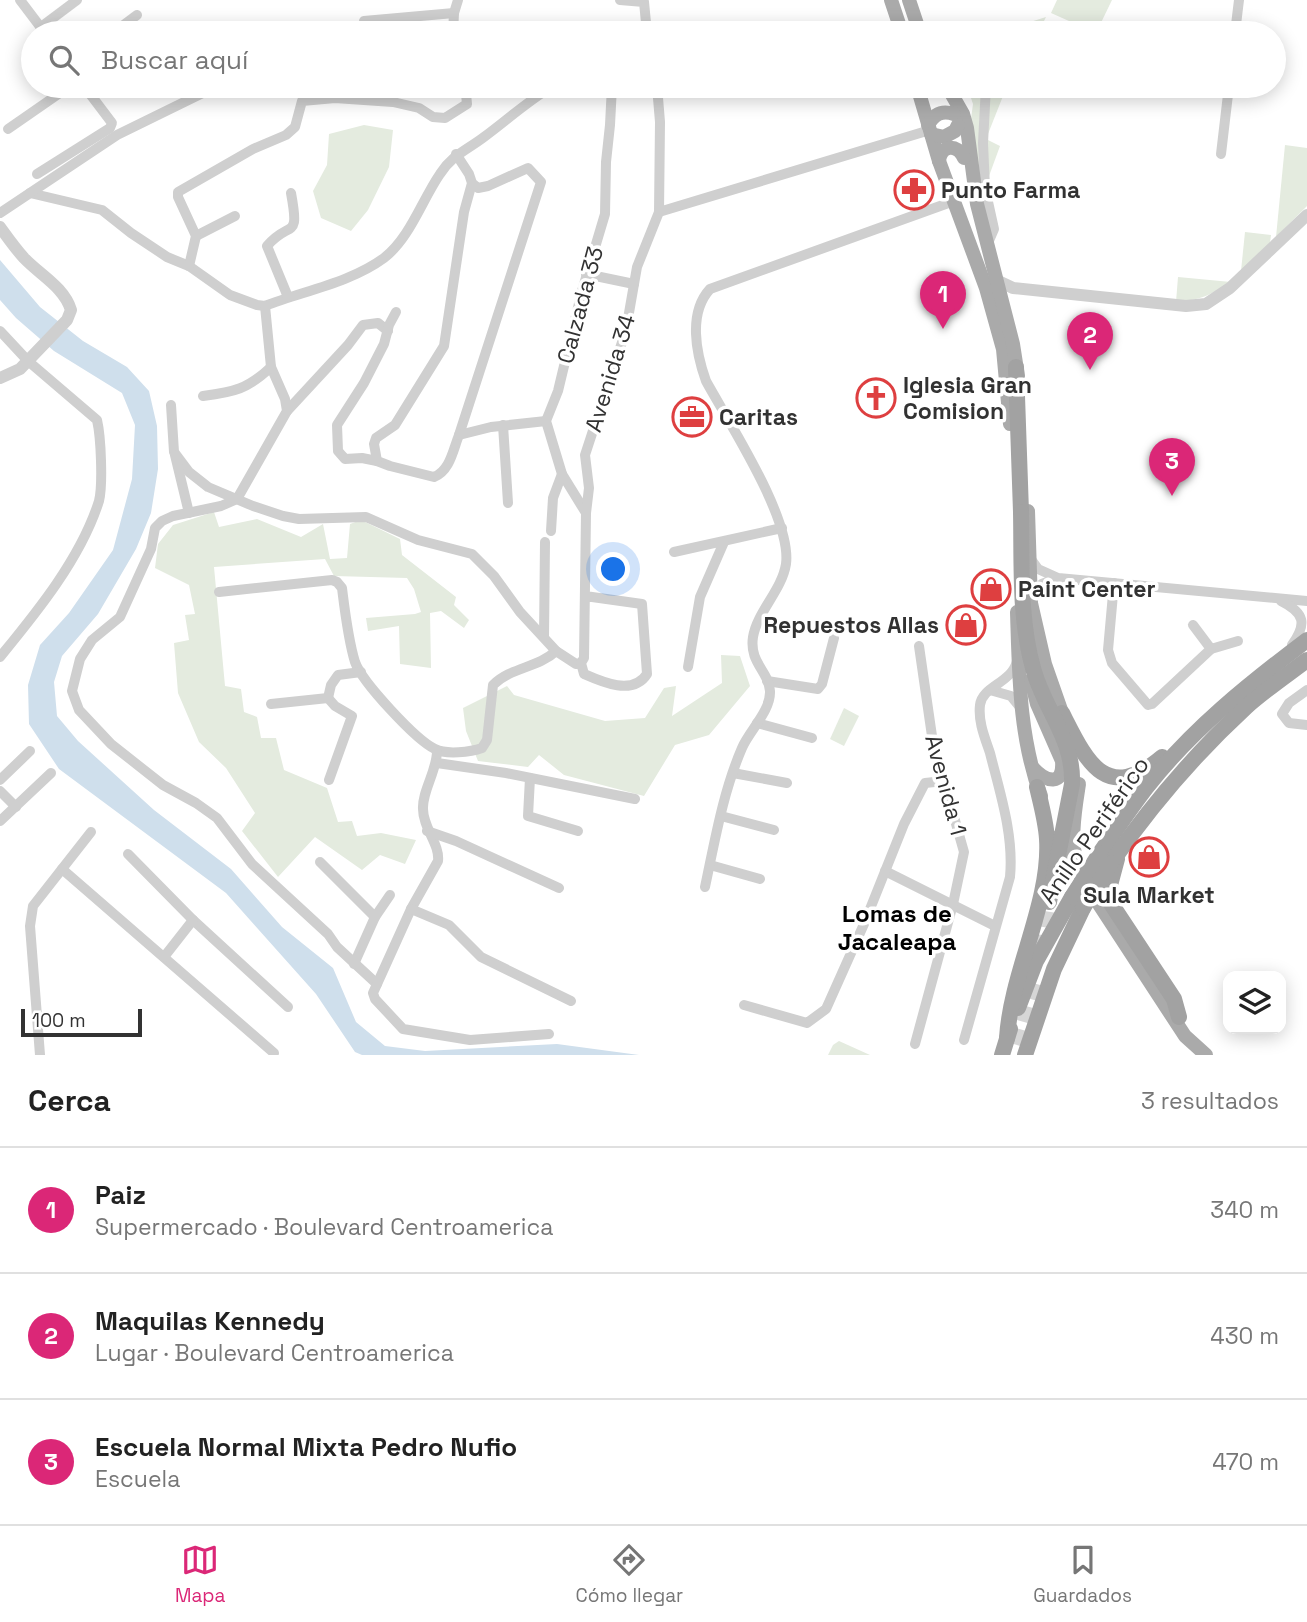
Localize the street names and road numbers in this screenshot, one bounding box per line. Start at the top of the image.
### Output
street label: Calzada 33 [550,243,610,367]
street label: Avenida 34 [578,310,642,436]
street label: Avenida 1 [918,731,974,839]
street label: Anillo Periférico [1032,751,1156,909]

